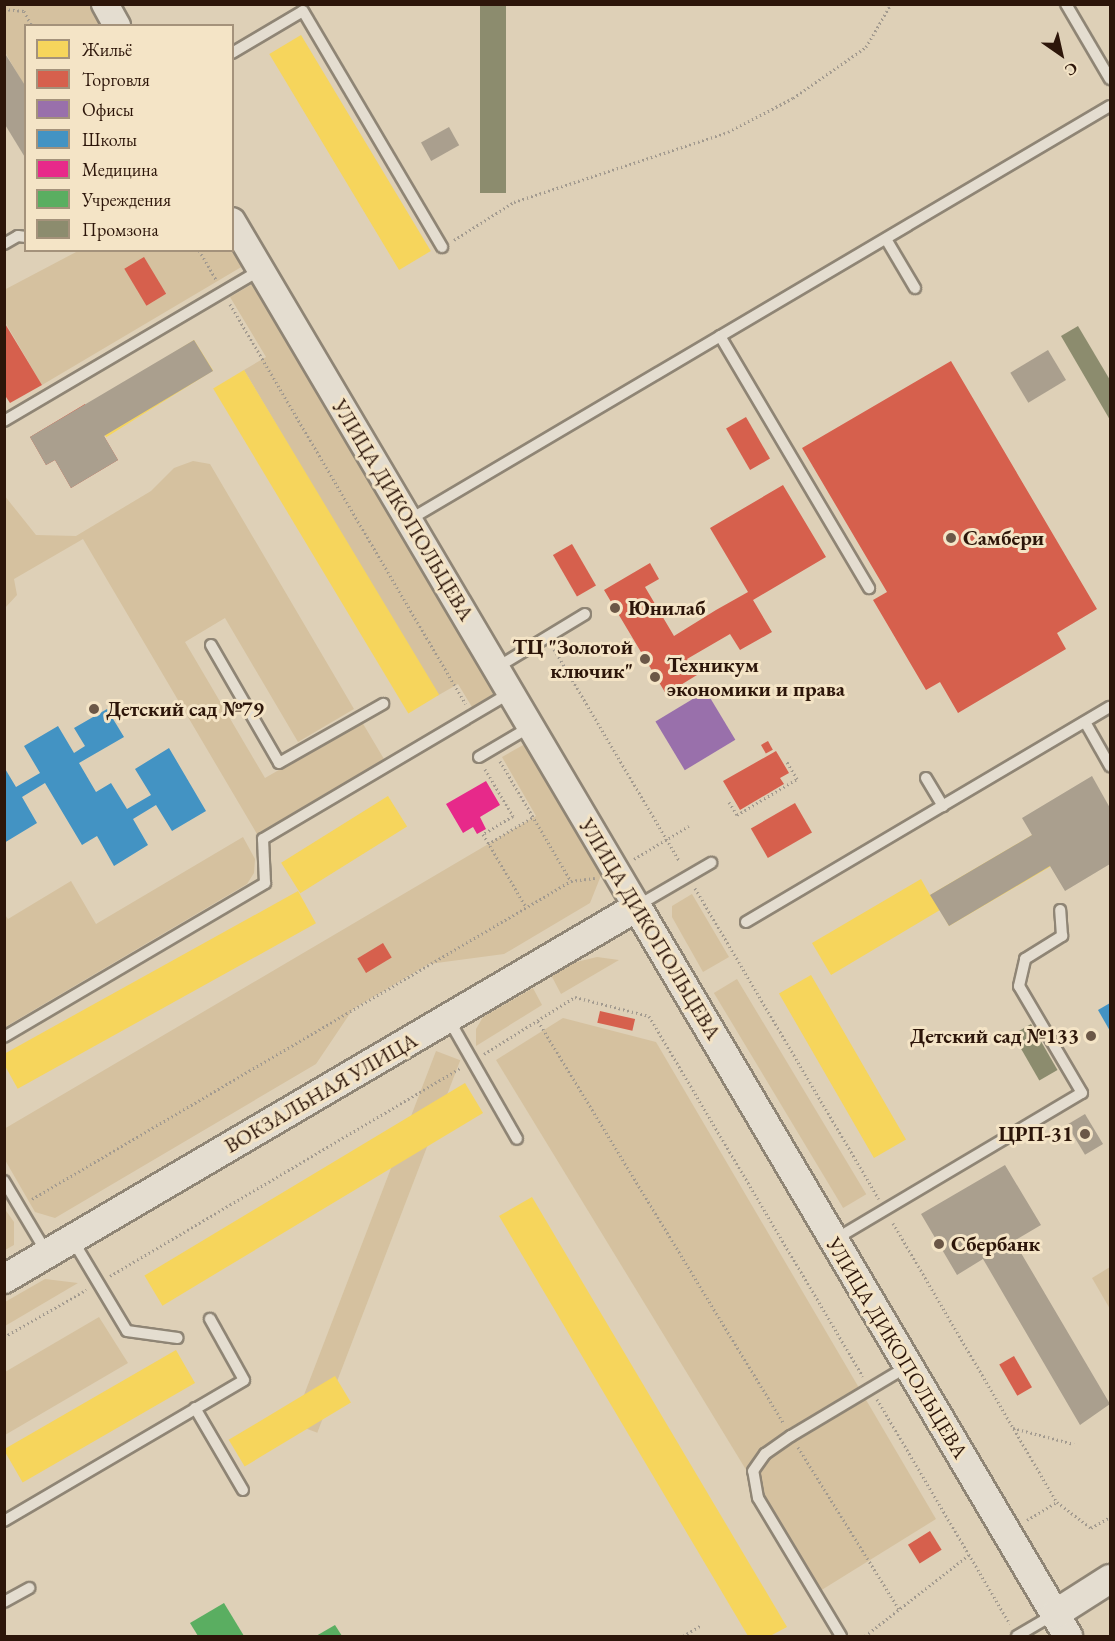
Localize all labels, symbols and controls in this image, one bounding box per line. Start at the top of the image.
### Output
legend [24,24,234,252]
north arrow [1031,24,1091,84]
text: Жильё [82,38,132,61]
text: С [1061,57,1082,81]
text: Торговля [82,68,150,91]
text: Офисы [82,98,134,121]
text: Школы [82,128,137,151]
text: Медицина [82,158,158,181]
text: Учреждения [82,188,171,211]
text: Промзона [82,218,159,241]
street label: УЛИЦА ДИКОПОЛЬЦЕВА [327,395,479,625]
place label: Самбери [963,525,1044,551]
marker: Самбери [944,531,958,545]
place label: Юнилаб [628,595,705,621]
marker: Юнилаб [606,599,624,617]
place label: ТЦ "Золотой ключик" [512,634,633,684]
marker: ТЦ "Золотой ключик" [638,652,652,666]
place label: Техникум экономики и права [667,652,845,702]
marker: Техникум экономики и права [648,670,662,684]
place label: Детский сад №79 [106,696,264,722]
marker: Детский сад №79 [87,702,101,716]
street label: УЛИЦА ДИКОПОЛЬЦЕВА [574,814,726,1044]
place label: Детский сад №133 [910,1023,1079,1049]
street label: ВОКЗАЛЬНАЯ УЛИЦА [220,1028,422,1158]
marker: Детский сад №133 [1084,1029,1098,1043]
place label: ЦРП-31 [998,1121,1073,1147]
marker: ЦРП-31 [1078,1127,1092,1141]
place label: Сбербанк [951,1231,1040,1257]
street label: УЛИЦА ДИКОПОЛЬЦЕВА [821,1233,973,1463]
marker: Сбербанк [932,1237,946,1251]

